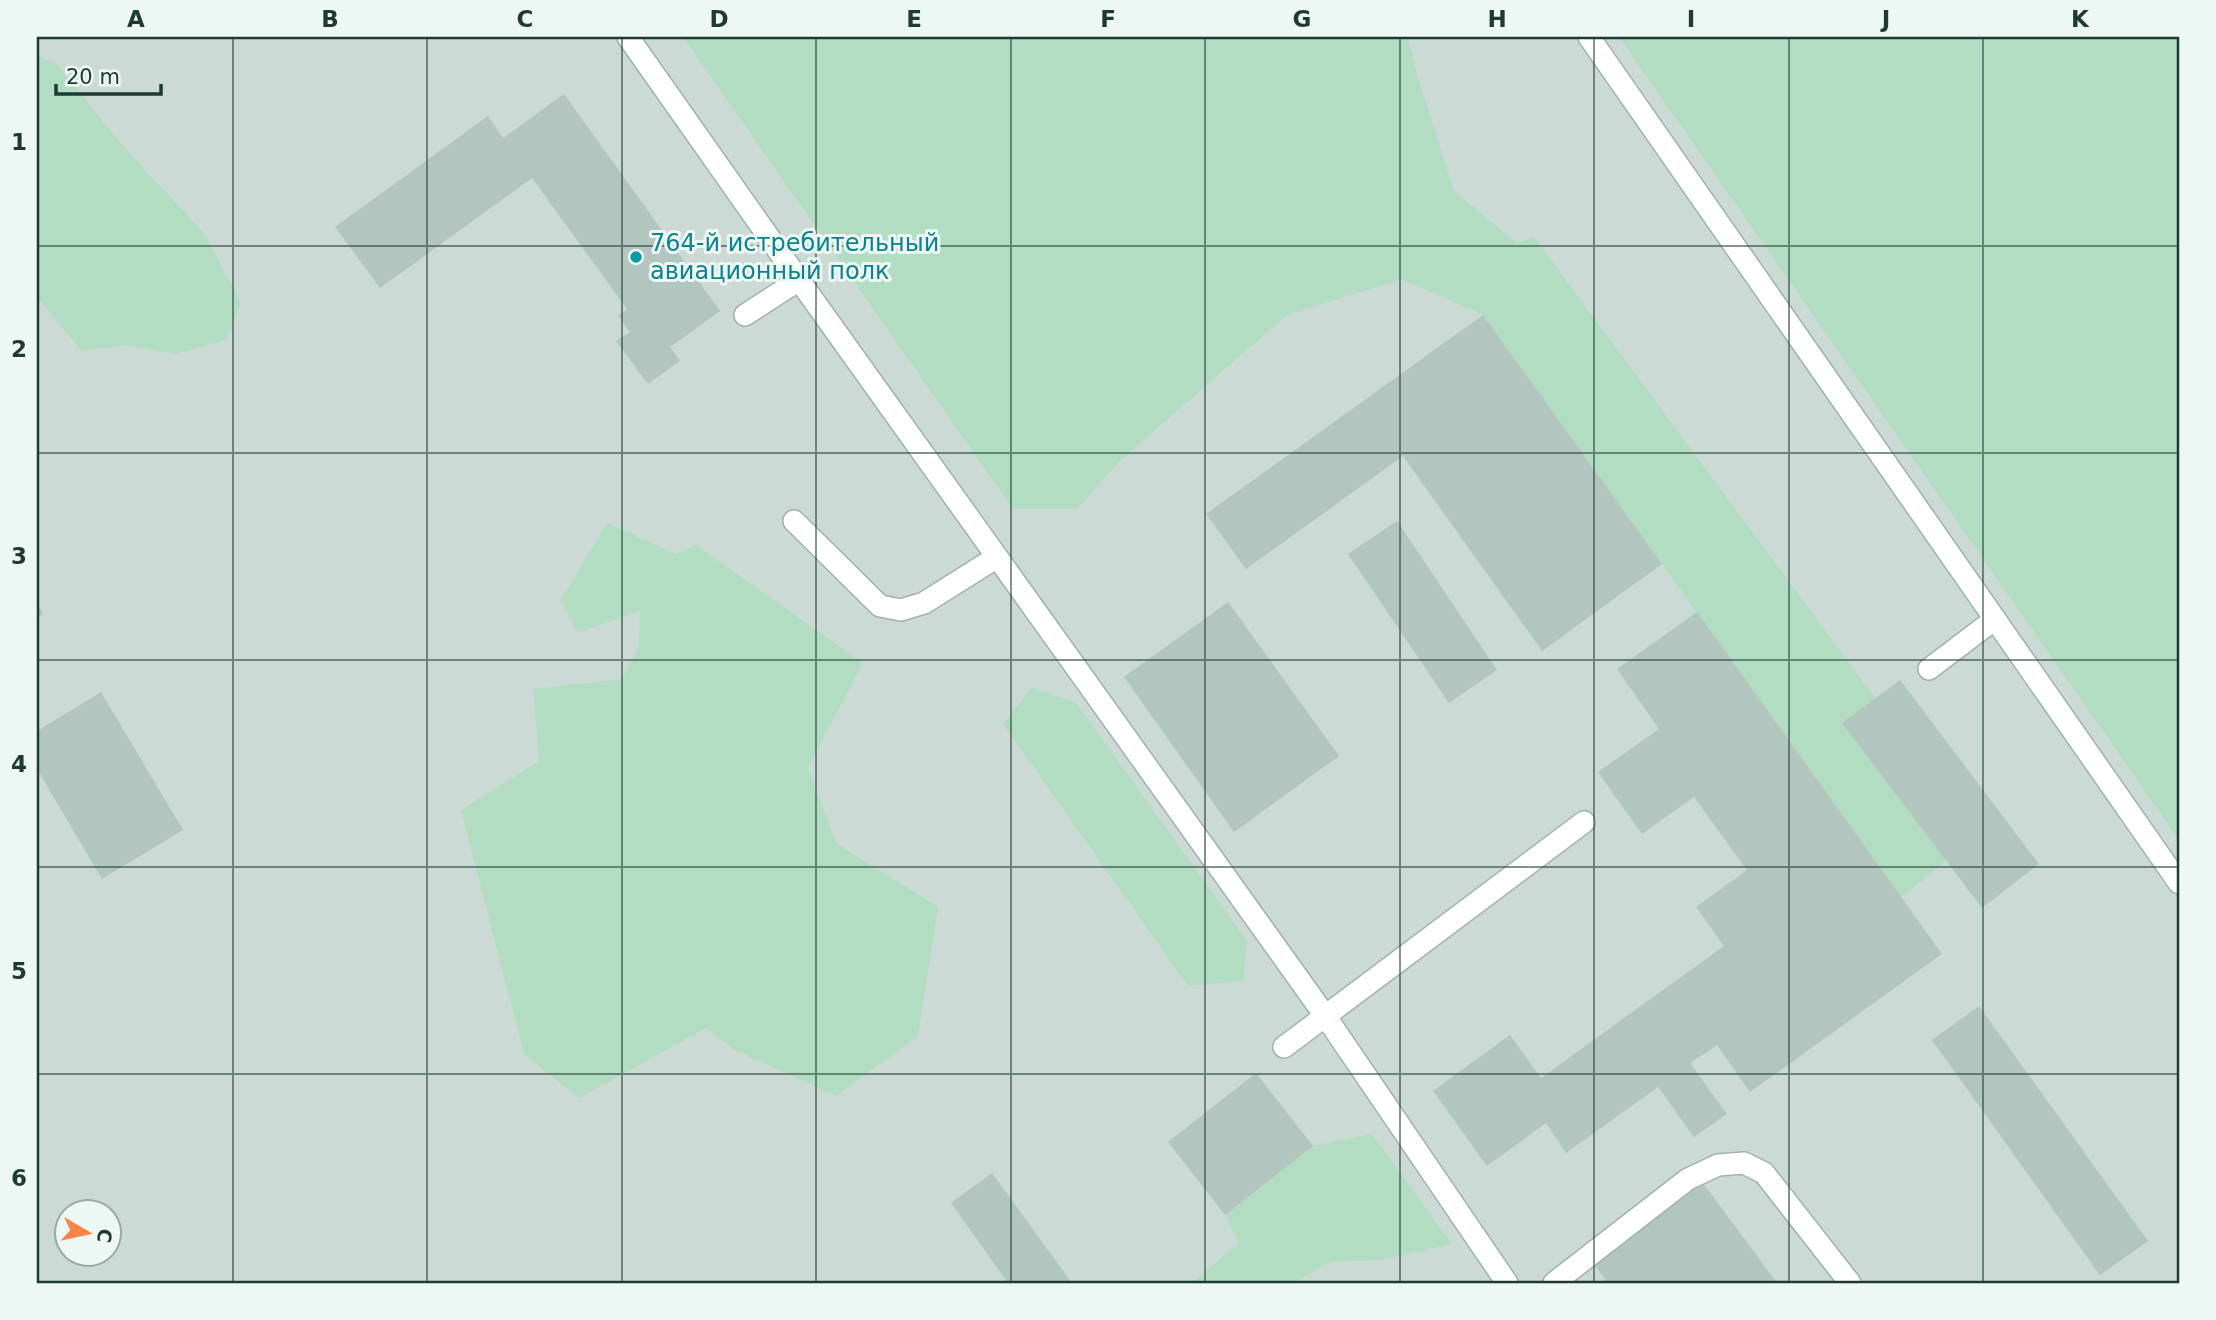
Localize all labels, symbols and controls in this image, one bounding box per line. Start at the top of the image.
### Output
text: A [127,6,145,32]
text: B [321,6,339,32]
text: C [517,6,533,32]
text: D [709,6,729,32]
text: E [906,6,922,32]
text: F [1100,6,1116,32]
text: G [1293,6,1311,32]
text: H [1487,6,1507,32]
text: I [1687,6,1695,32]
text: J [1880,6,1890,32]
text: K [2071,6,2090,32]
scale bar [56,52,161,96]
text: 20 m [66,65,120,89]
text: 1 [11,129,27,155]
place label: 764-й истребительный авиационный полк [650,229,939,285]
marker: 764-й истребительный авиационный полк [628,249,644,265]
text: 2 [11,336,27,362]
text: 3 [11,543,27,569]
text: 4 [11,751,27,777]
text: 5 [11,958,27,984]
text: 6 [11,1165,27,1191]
north arrow [52,1198,122,1268]
text: С [93,1227,117,1244]

